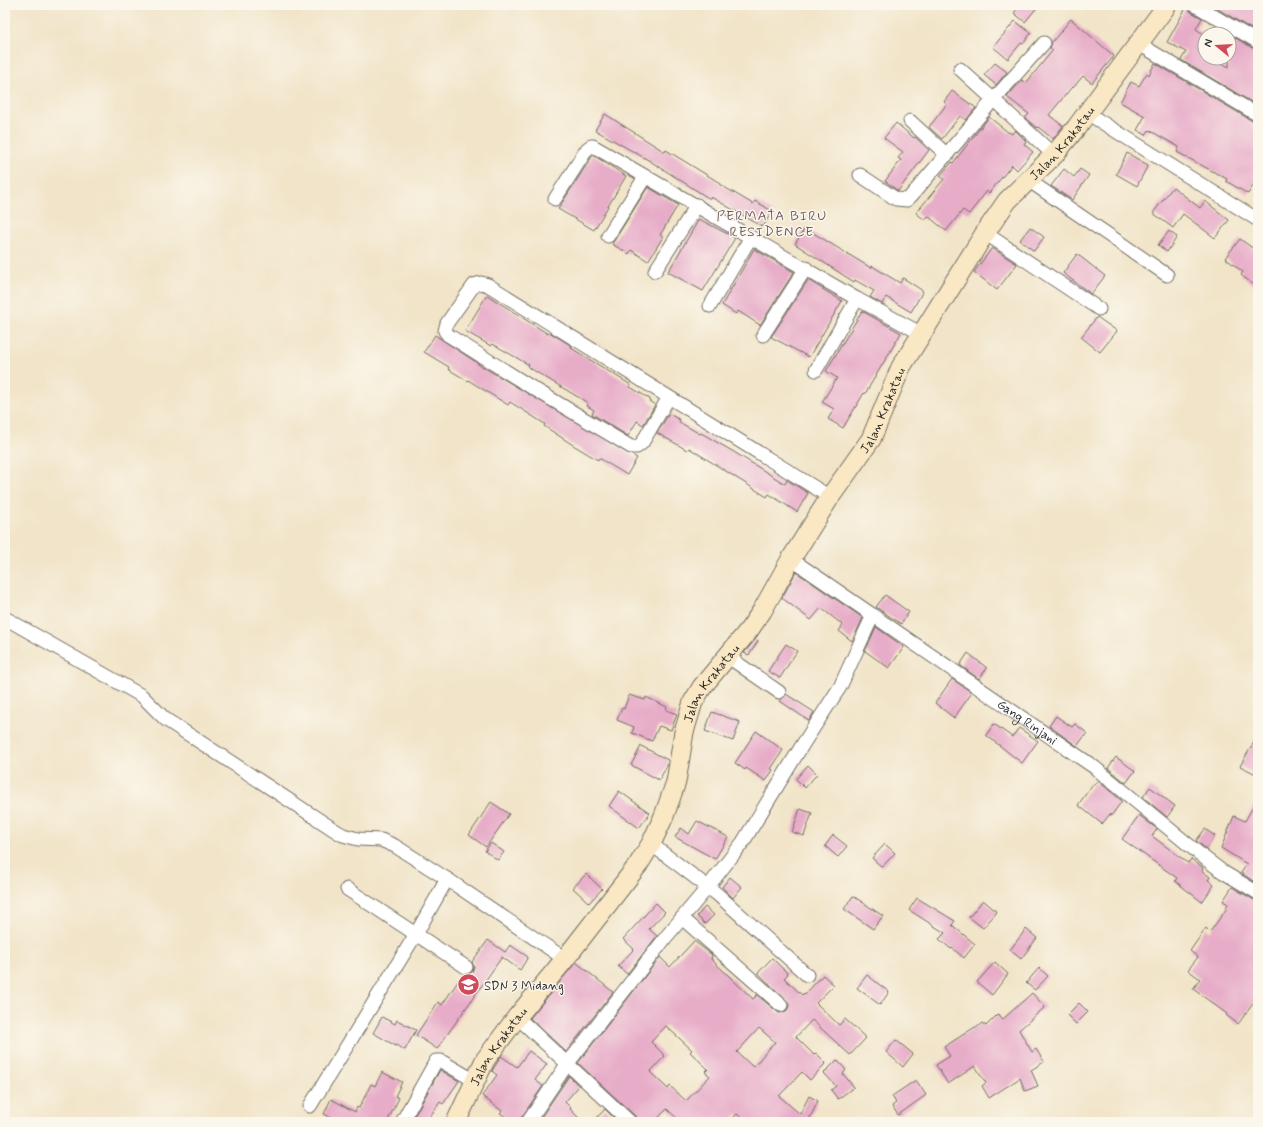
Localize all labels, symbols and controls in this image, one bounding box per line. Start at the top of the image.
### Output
north arrow [1197,26,1237,66]
text: N [1201,38,1216,49]
street label: Jalan Krakatau [1026,103,1099,184]
district label: PERMATA BIRU RESIDENCE [717,207,827,241]
street label: Jalan Krakatau [857,365,910,457]
street label: Jalan Krakatau [680,641,744,725]
street label: Gang Rinjani [993,696,1060,749]
school or university icon: SDN 3 Midang [456,972,482,998]
place label: SDN 3 Midang [484,978,564,995]
street label: Jalan Krakatau [467,1004,532,1089]

